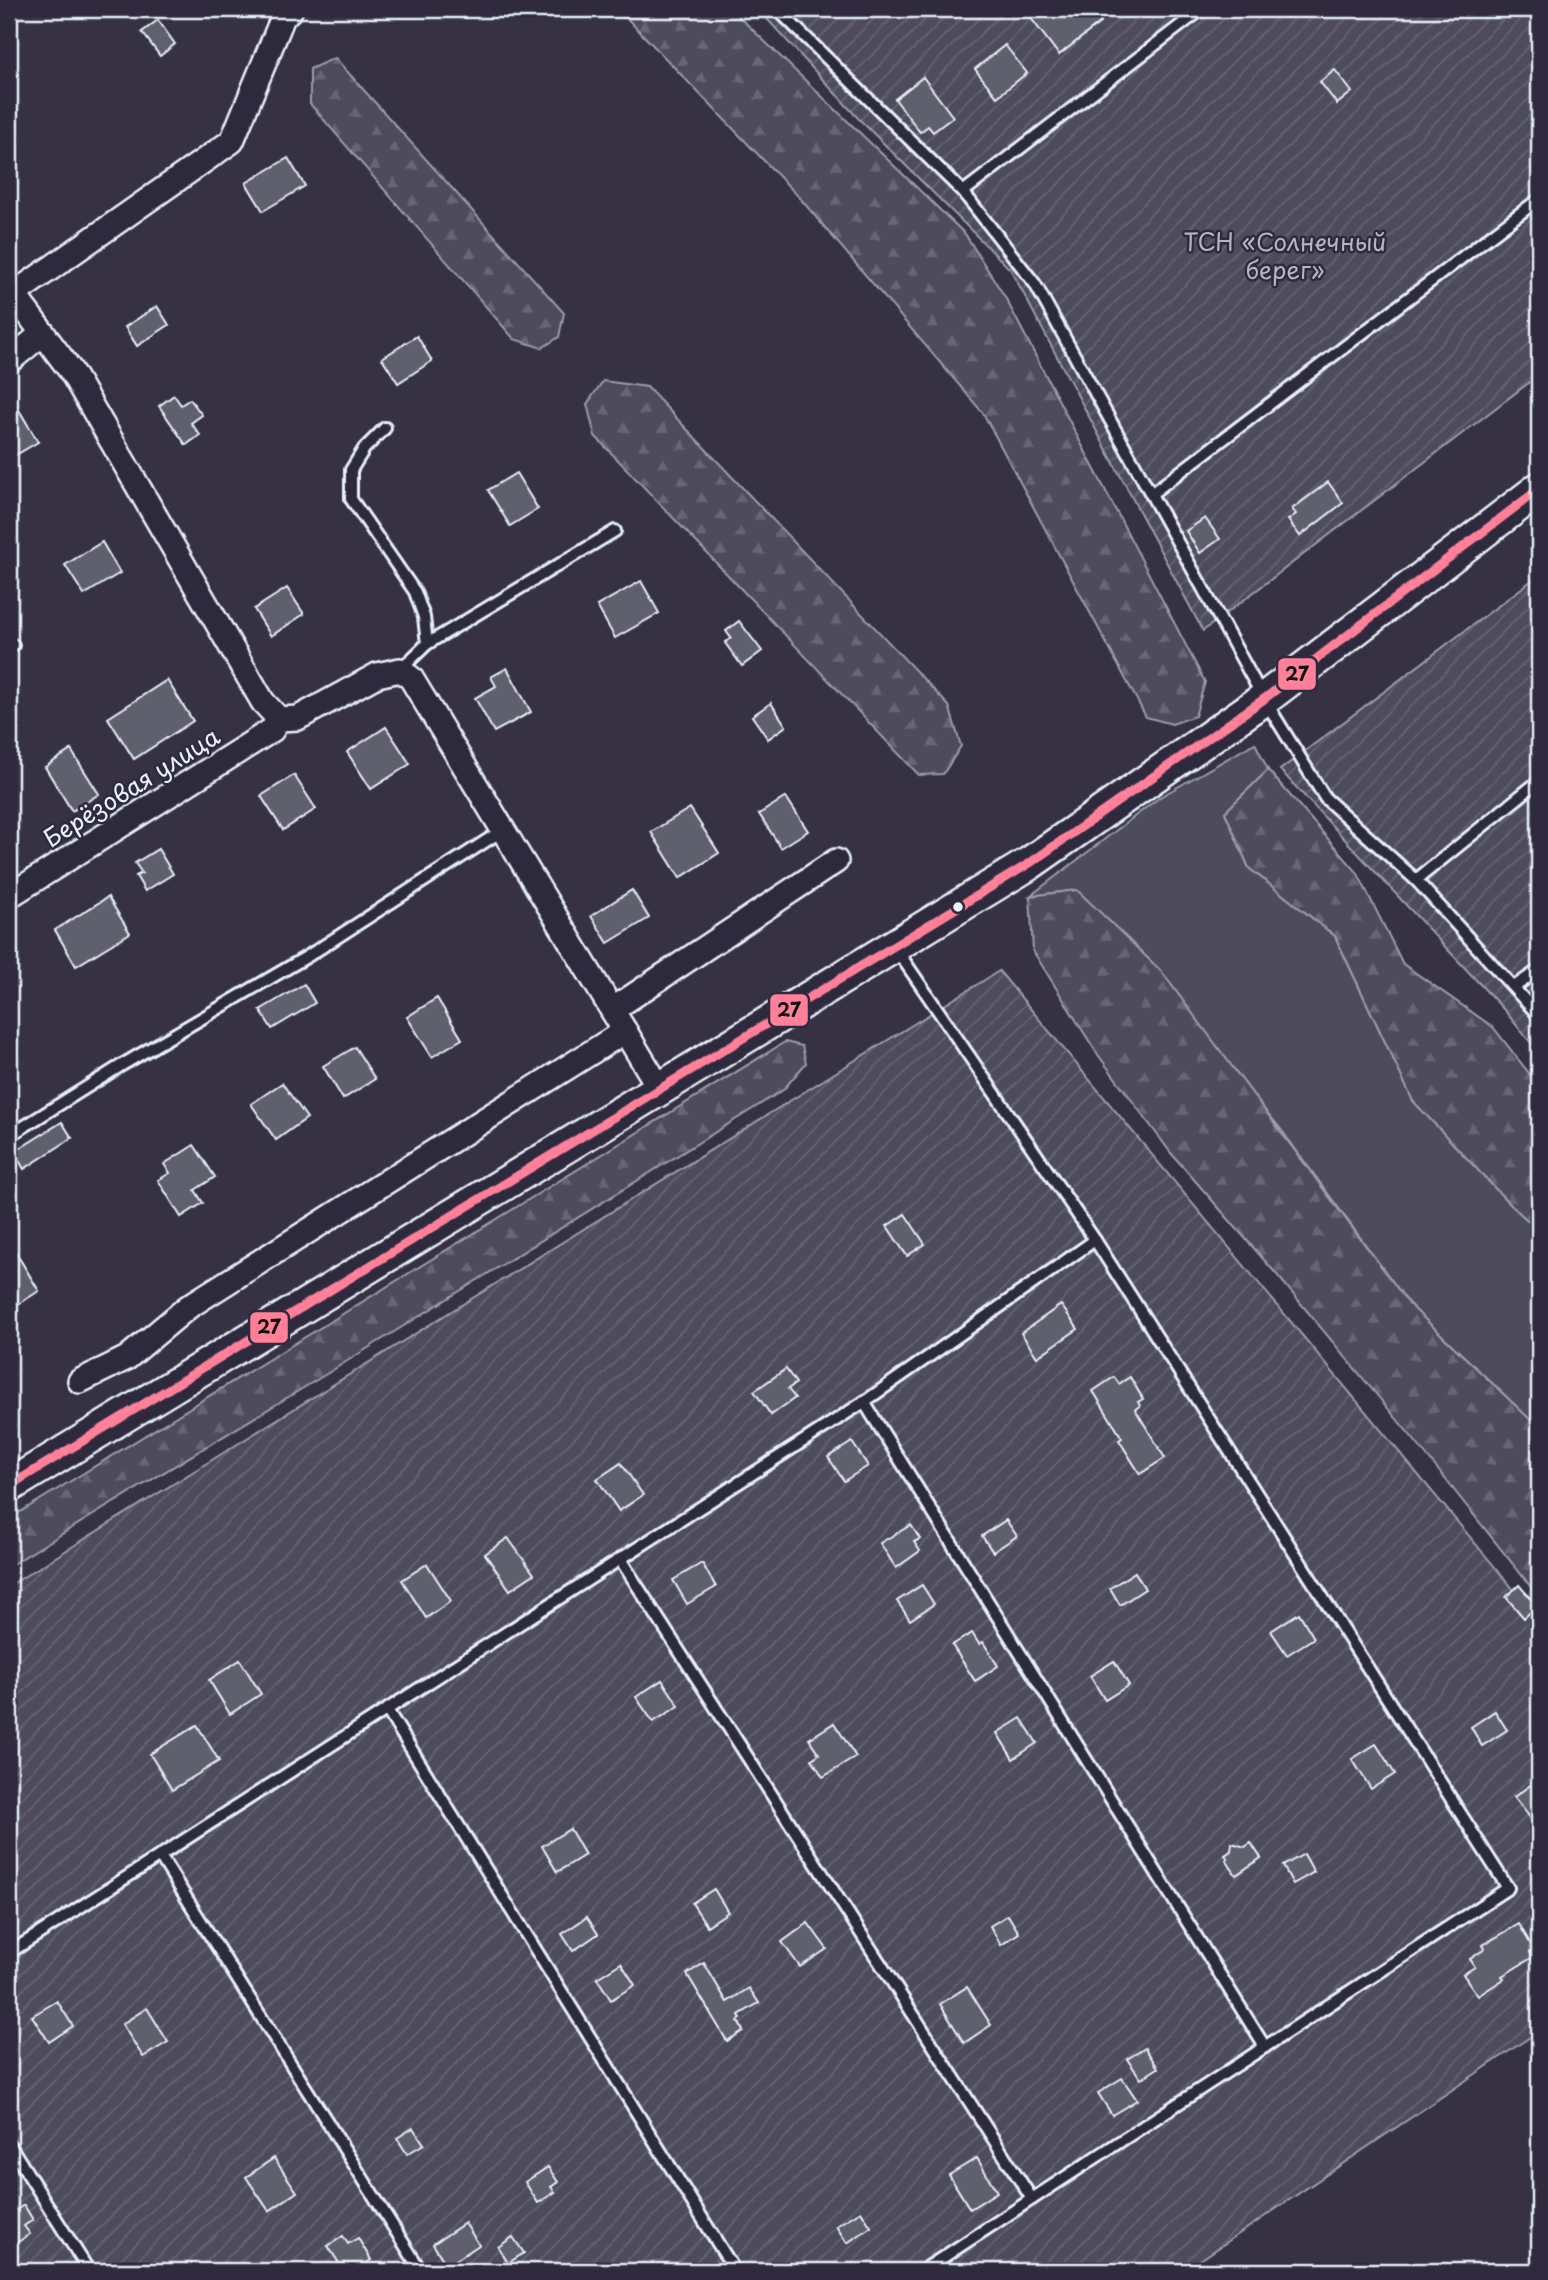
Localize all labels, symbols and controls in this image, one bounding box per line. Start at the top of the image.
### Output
park label: ТСН «Солнечный берег» [1184,223,1386,287]
line badge: 27 [1277,657,1317,691]
text: 27 [1285,659,1309,687]
street label: Берёзовая улица [36,718,226,855]
unlabelled marker [951,900,965,914]
line badge: 27 [769,993,809,1027]
text: 27 [777,995,801,1023]
line badge: 27 [249,1311,289,1344]
text: 27 [257,1312,281,1340]

